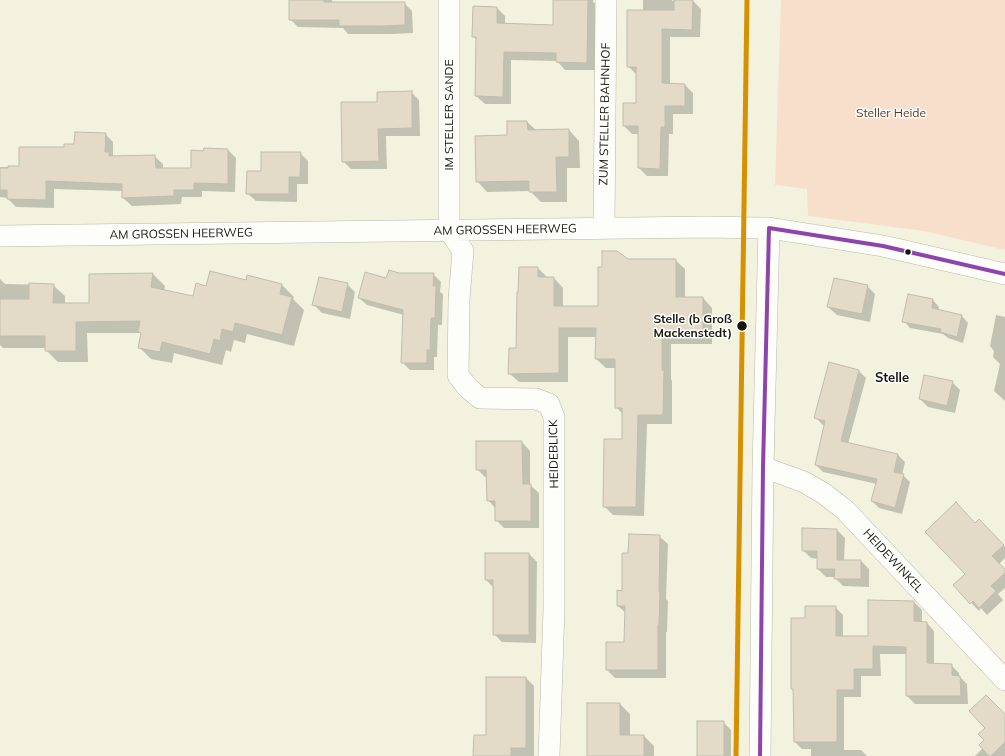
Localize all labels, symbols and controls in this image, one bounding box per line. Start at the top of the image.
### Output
street label: ZUM STELLER BAHNHOF [597,43,613,185]
street label: IM STELLER SANDE [442,60,456,170]
park label: Steller Heide [856,106,926,120]
street label: AM GROSSEN HEERWEG [433,222,577,238]
street label: AM GROSSEN HEERWEG [109,226,253,242]
unlabelled marker [903,247,913,257]
place label: Stelle (b Groß Mackenstedt) [653,312,732,340]
marker: Stelle (b Groß Mackenstedt) [735,319,749,333]
district label: Stelle [875,370,909,386]
street label: HEIDEBLICK [546,419,562,489]
street label: HEIDEWINKEL [860,526,926,596]

